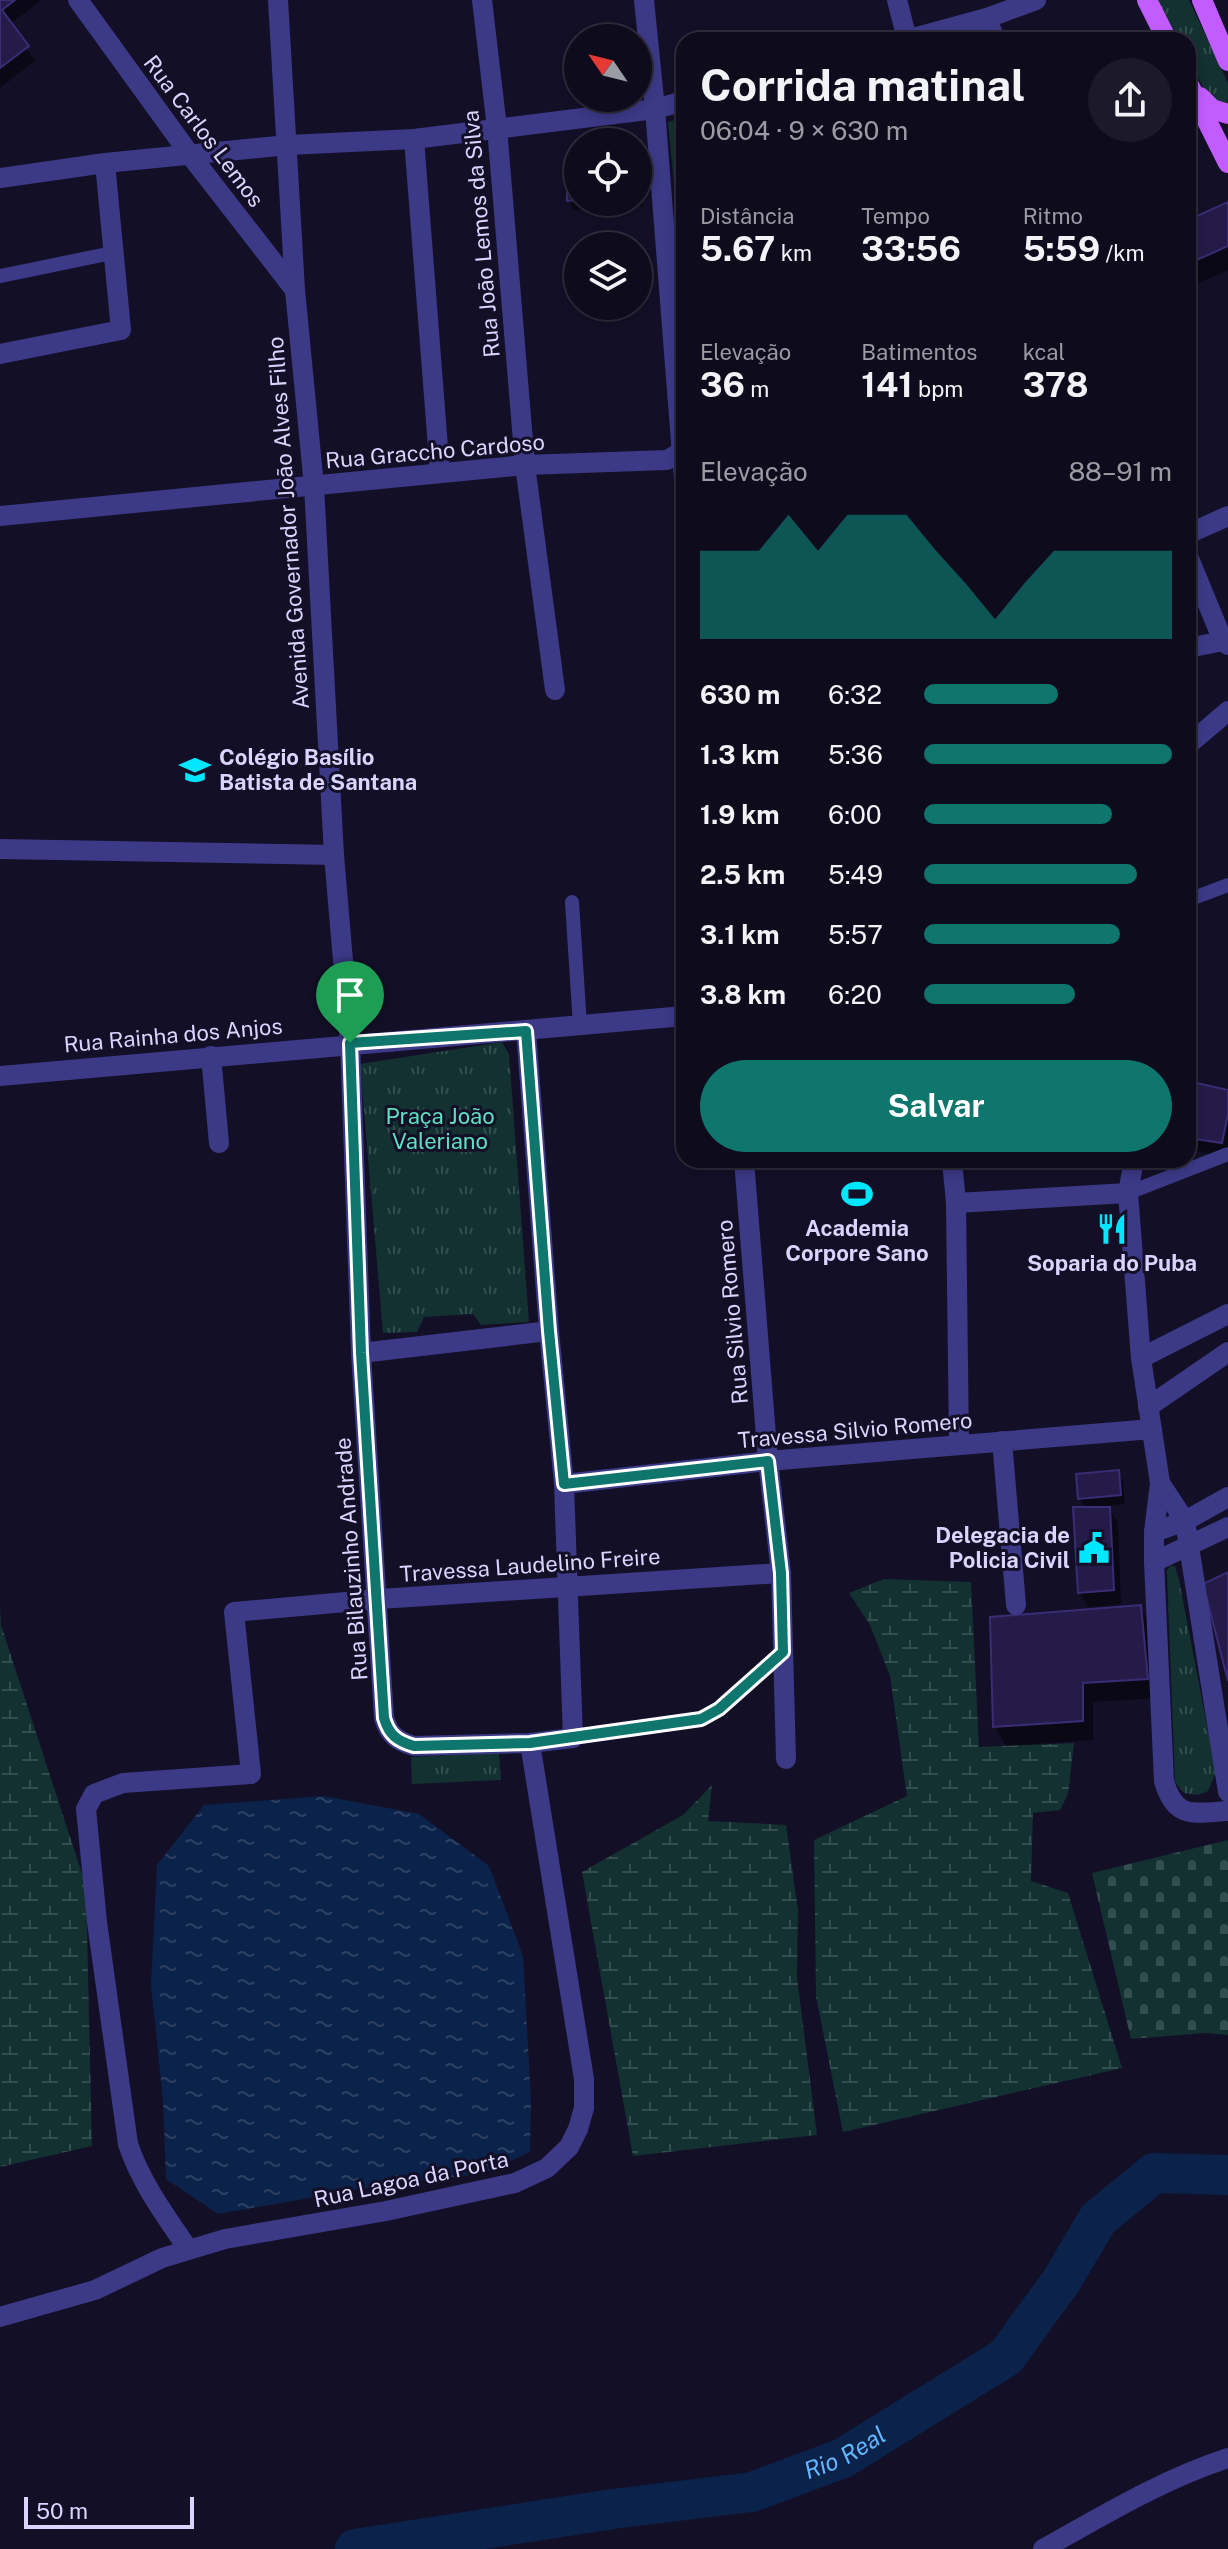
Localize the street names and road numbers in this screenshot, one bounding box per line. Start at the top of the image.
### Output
street label: Rua Carlos Lemos [139,50,269,212]
street label: Rua João Lemos da Silva [457,109,505,359]
street label: Avenida Governador João Alves Filho [262,336,314,710]
street label: Rua Graccho Cardoso [324,428,546,474]
street label: Rua Rainha dos Anjos [63,1012,283,1058]
street label: Rua Silvio Romero [711,1219,753,1405]
street label: Travessa Silvio Romero [737,1407,973,1453]
street label: Rua Bilauzinho Andrade [330,1437,372,1681]
street label: Travessa Laudelino Freire [399,1543,661,1587]
street label: Rua Lagoa da Porta [311,2146,511,2212]

